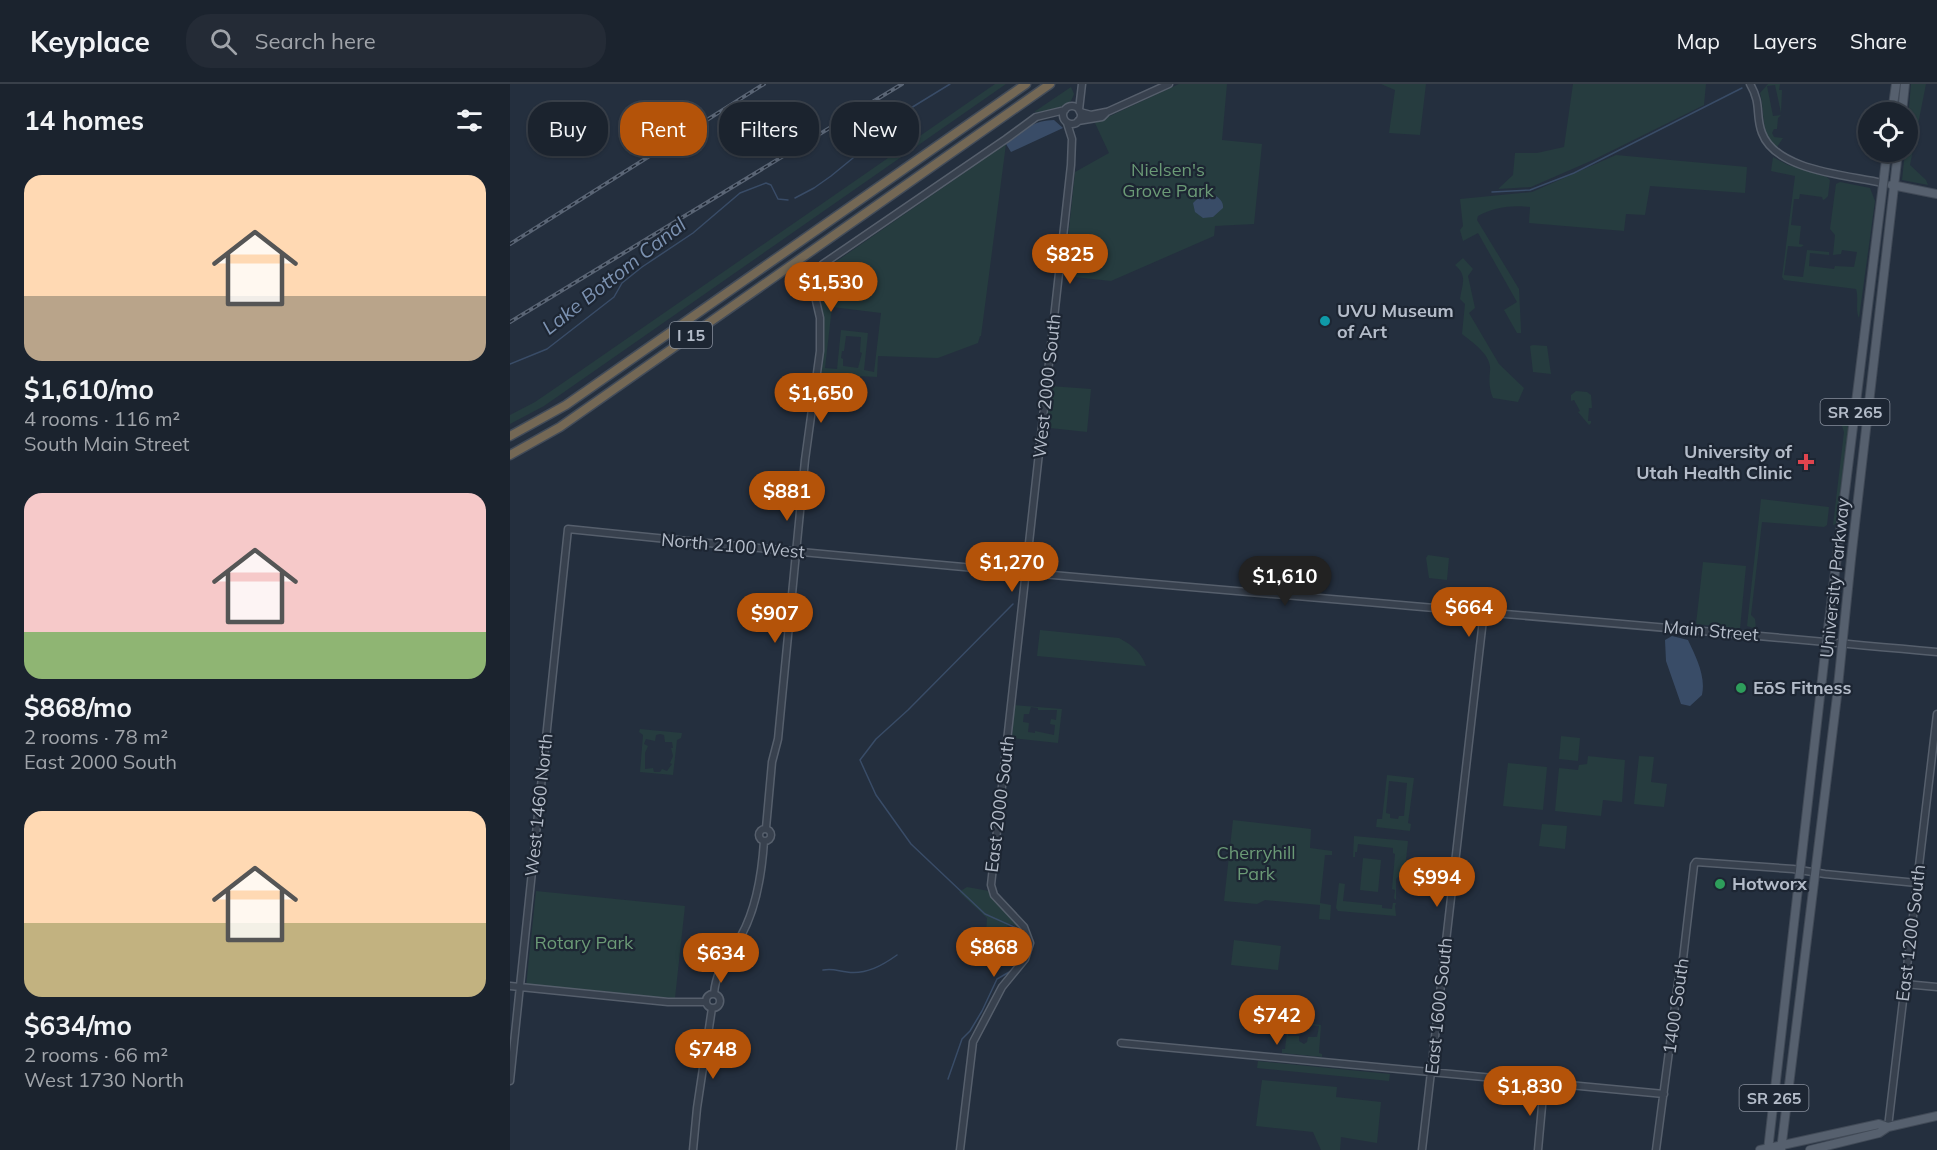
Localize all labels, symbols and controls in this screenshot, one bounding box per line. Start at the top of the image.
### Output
search box [186,14,606,68]
text: Keyplace [30,24,150,59]
icon: search [207,25,240,58]
text: Search here [255,27,376,55]
text: Map [1677,28,1720,54]
text: Layers [1753,28,1817,54]
text: Share [1850,28,1907,54]
chip: Buy [528,102,608,156]
chip: Rent [620,102,707,156]
chip: Filters [719,102,819,156]
chip: New [831,102,919,156]
map controls [1858,102,1918,162]
button: locate [1858,102,1918,162]
text: 14 homes [24,104,144,137]
icon: filters [453,104,486,137]
park label: Nielsen's Grove Park [1122,158,1214,202]
water label: Lake Bottom Canal [537,212,691,340]
icon: home [201,214,309,322]
pin: $825 [1034,234,1106,285]
text: $825 [1046,241,1094,266]
pin: $1,530 [782,262,880,313]
text: $1,530 [799,269,863,294]
place label: UVU Museum of Art [1337,299,1454,343]
street label: West 2000 South [1027,313,1066,459]
marker: UVU Museum of Art [1318,314,1332,328]
road number: I 15 [670,322,712,348]
text: $1,610/mo [24,373,154,406]
pin: $1,650 [772,373,870,424]
text: $1,650 [789,380,853,405]
road number: SR 265 [1820,399,1890,425]
text: 4 rooms · 116 m² [24,406,180,431]
text: South Main Street [24,431,190,456]
place label: University of Utah Health Clinic [1636,440,1792,484]
marker: University of Utah Health Clinic [1797,453,1815,471]
pin: $881 [751,471,823,522]
text: $881 [763,478,811,503]
street label: University Parkway [1815,496,1854,659]
street label: North 2100 West [660,528,806,563]
icon: home [201,532,309,640]
pin: $1,270 [963,542,1061,593]
text: $1,270 [980,549,1044,574]
pin: $1,610 [1236,556,1334,607]
text: $1,610 [1253,563,1317,588]
pin: $664 [1433,587,1505,638]
pin: $907 [739,593,811,644]
text: $664 [1445,594,1493,619]
text: $907 [751,600,799,625]
street label: Main Street [1662,615,1760,646]
place label: EōS Fitness [1753,676,1851,699]
marker: EōS Fitness [1734,681,1748,695]
text: $868/mo [24,691,132,724]
text: 2 rooms · 78 m² [24,724,168,749]
street label: West 1460 North [520,732,557,878]
street label: East 2000 South [980,734,1019,874]
text: East 2000 South [24,749,177,774]
park label: Cherryhill Park [1216,841,1296,885]
icon: home [201,850,309,958]
pin: $994 [1401,857,1473,908]
street label: East 1200 South [1891,863,1930,1003]
text: $994 [1413,864,1461,889]
place label: Hotworx [1732,872,1808,895]
marker: Hotworx [1713,877,1727,891]
pin: $868 [958,927,1030,978]
park label: Rotary Park [535,931,634,954]
pin: $634 [685,933,757,984]
text: $868 [970,934,1018,959]
street label: East 1600 South [1420,936,1457,1076]
text: $634 [697,940,745,965]
street label: 1400 South [1657,956,1694,1055]
pin: $742 [1241,995,1313,1046]
text: $742 [1253,1002,1301,1027]
text: $634/mo [24,1009,132,1042]
pin: $748 [677,1029,749,1080]
text: $748 [689,1036,737,1061]
text: 2 rooms · 66 m² [24,1042,168,1067]
pin: $1,830 [1481,1066,1579,1117]
text: West 1730 North [24,1067,184,1092]
text: $1,830 [1498,1073,1562,1098]
road number: SR 265 [1740,1085,1808,1111]

